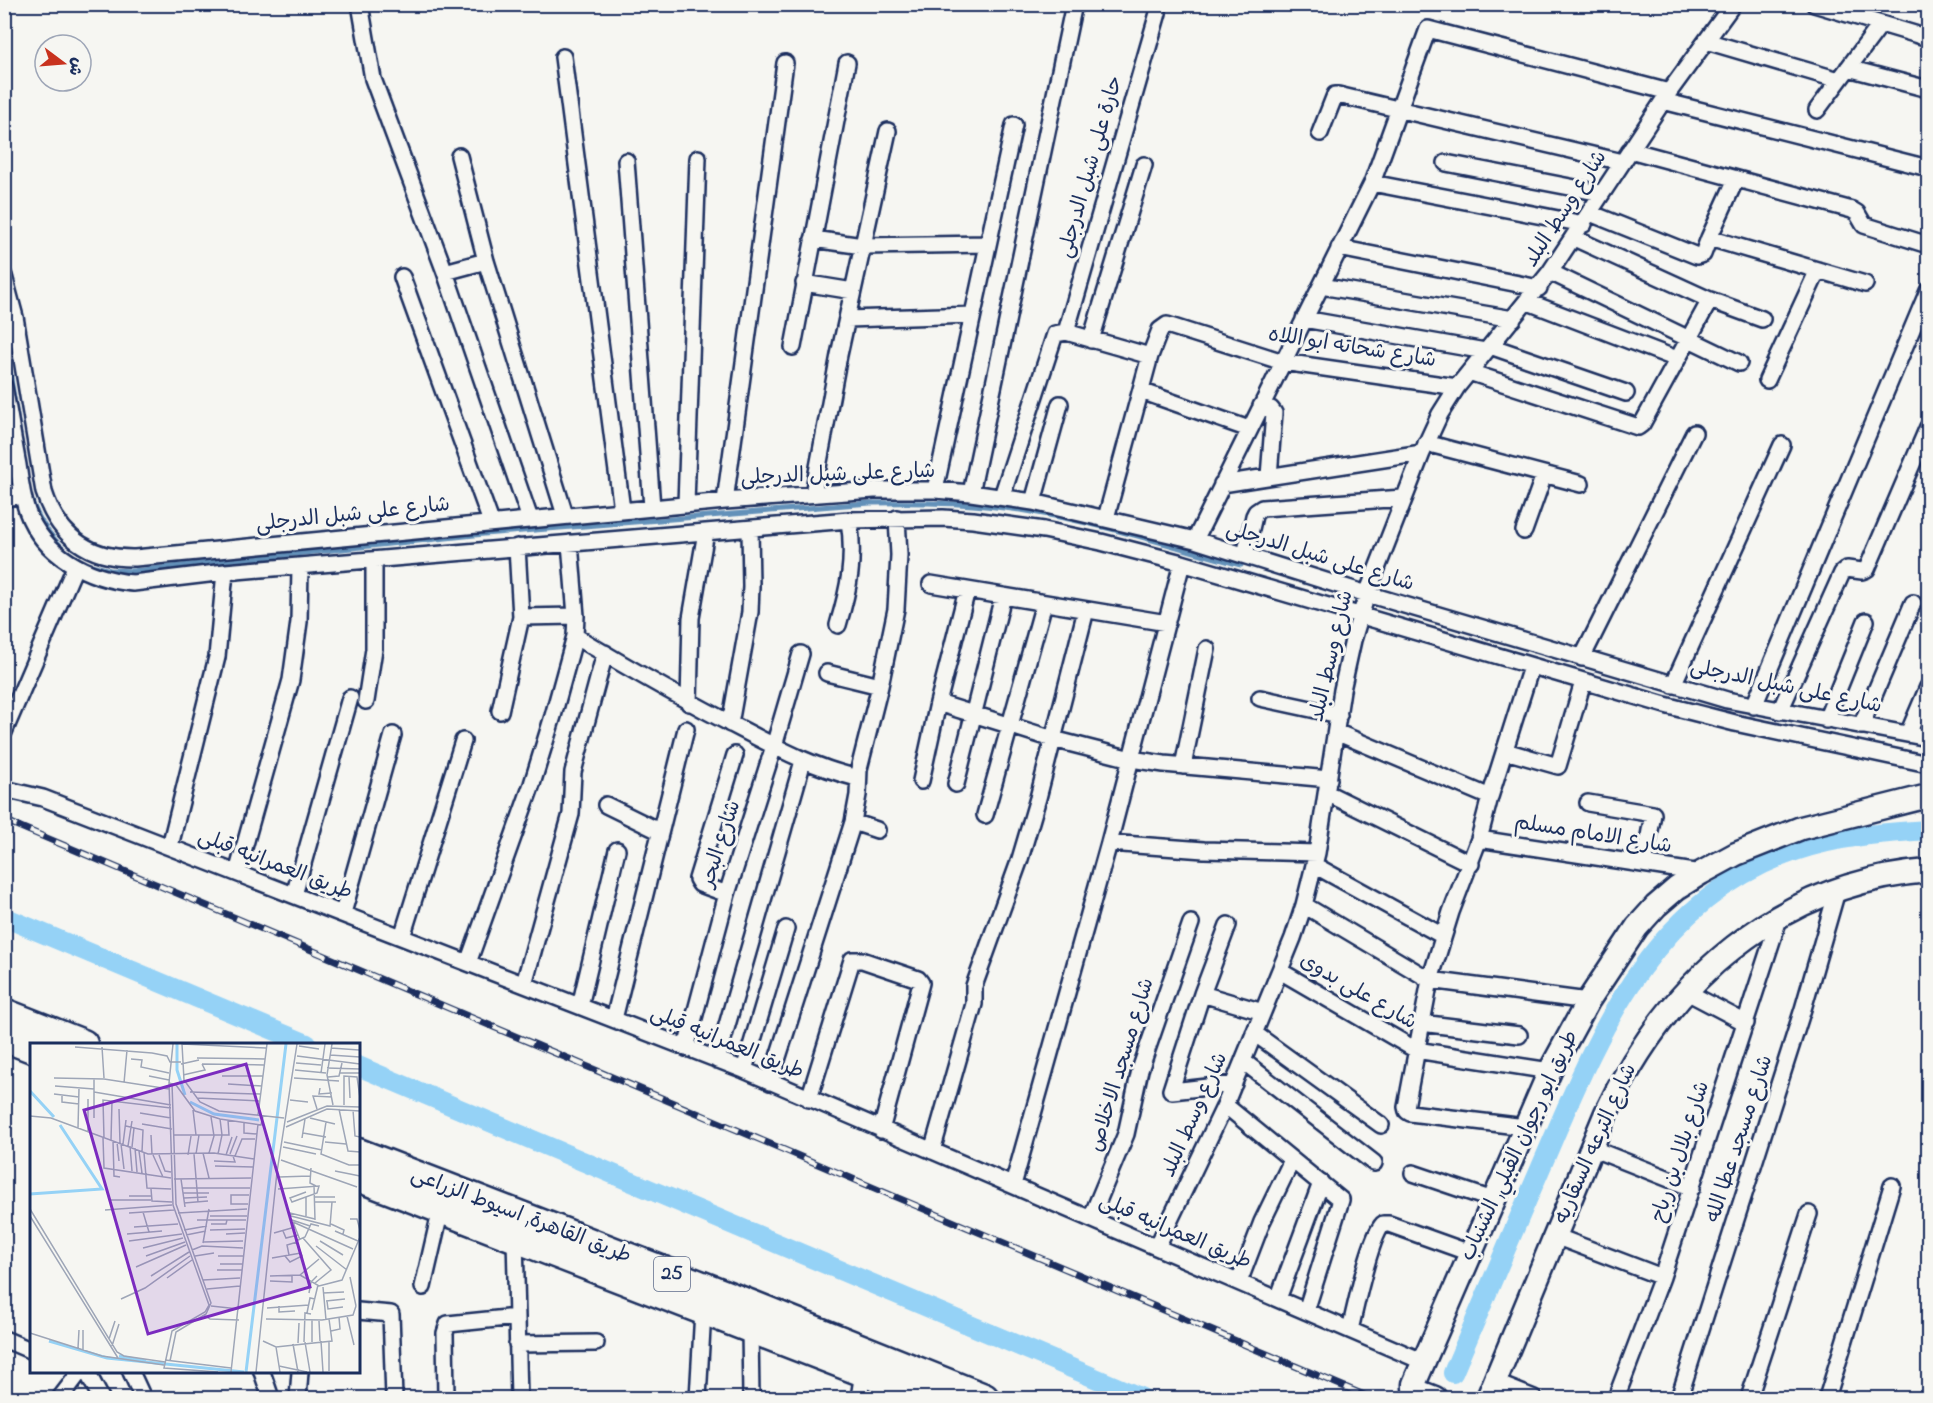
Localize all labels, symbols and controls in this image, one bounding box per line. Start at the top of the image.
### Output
north arrow [33,33,93,93]
text: ش [62,55,89,78]
street label: حارة على شبل الدرجلى [1051,72,1131,262]
street label: شارع وسط البلد [1517,145,1615,273]
street label: شارع شحاته ابو اللاه [1266,320,1438,376]
street label: شارع على شبل الدرجلى [740,457,936,493]
street label: شارع على شبل الدرجلى [254,490,452,540]
street label: شارع على شبل الدرجلى [1222,514,1418,600]
street label: شارع وسط البلد [1302,587,1362,725]
street label: شارع على شبل الدرجلى [1688,652,1884,722]
street label: شارع البحر [692,797,749,893]
street label: شارع الامام مسلم [1512,808,1674,862]
street label: طريق العمرانيه قبلى [193,822,357,908]
street label: شارع على بدوى [1294,946,1422,1038]
street label: شارع مسجد الاخلاص [1081,974,1163,1156]
street label: طريق العمرانيه قبلى [646,999,808,1087]
street label: طريق ابو رجوان القبلي, الشنباب [1453,1026,1589,1267]
inset map [30,1043,360,1373]
street label: شارع وسط البلد [1154,1048,1236,1182]
street label: شارع مسجد عطا الله [1699,1051,1781,1227]
street label: شارع الترعه السقاريه [1547,1059,1645,1229]
street label: شارع بلال بن رباح [1644,1077,1718,1227]
street label: طريق القاهرة, اسيوط الزراعى [407,1160,635,1272]
street label: طريق العمرانيه قبلى [1094,1186,1256,1278]
road number: 25 [654,1257,690,1291]

